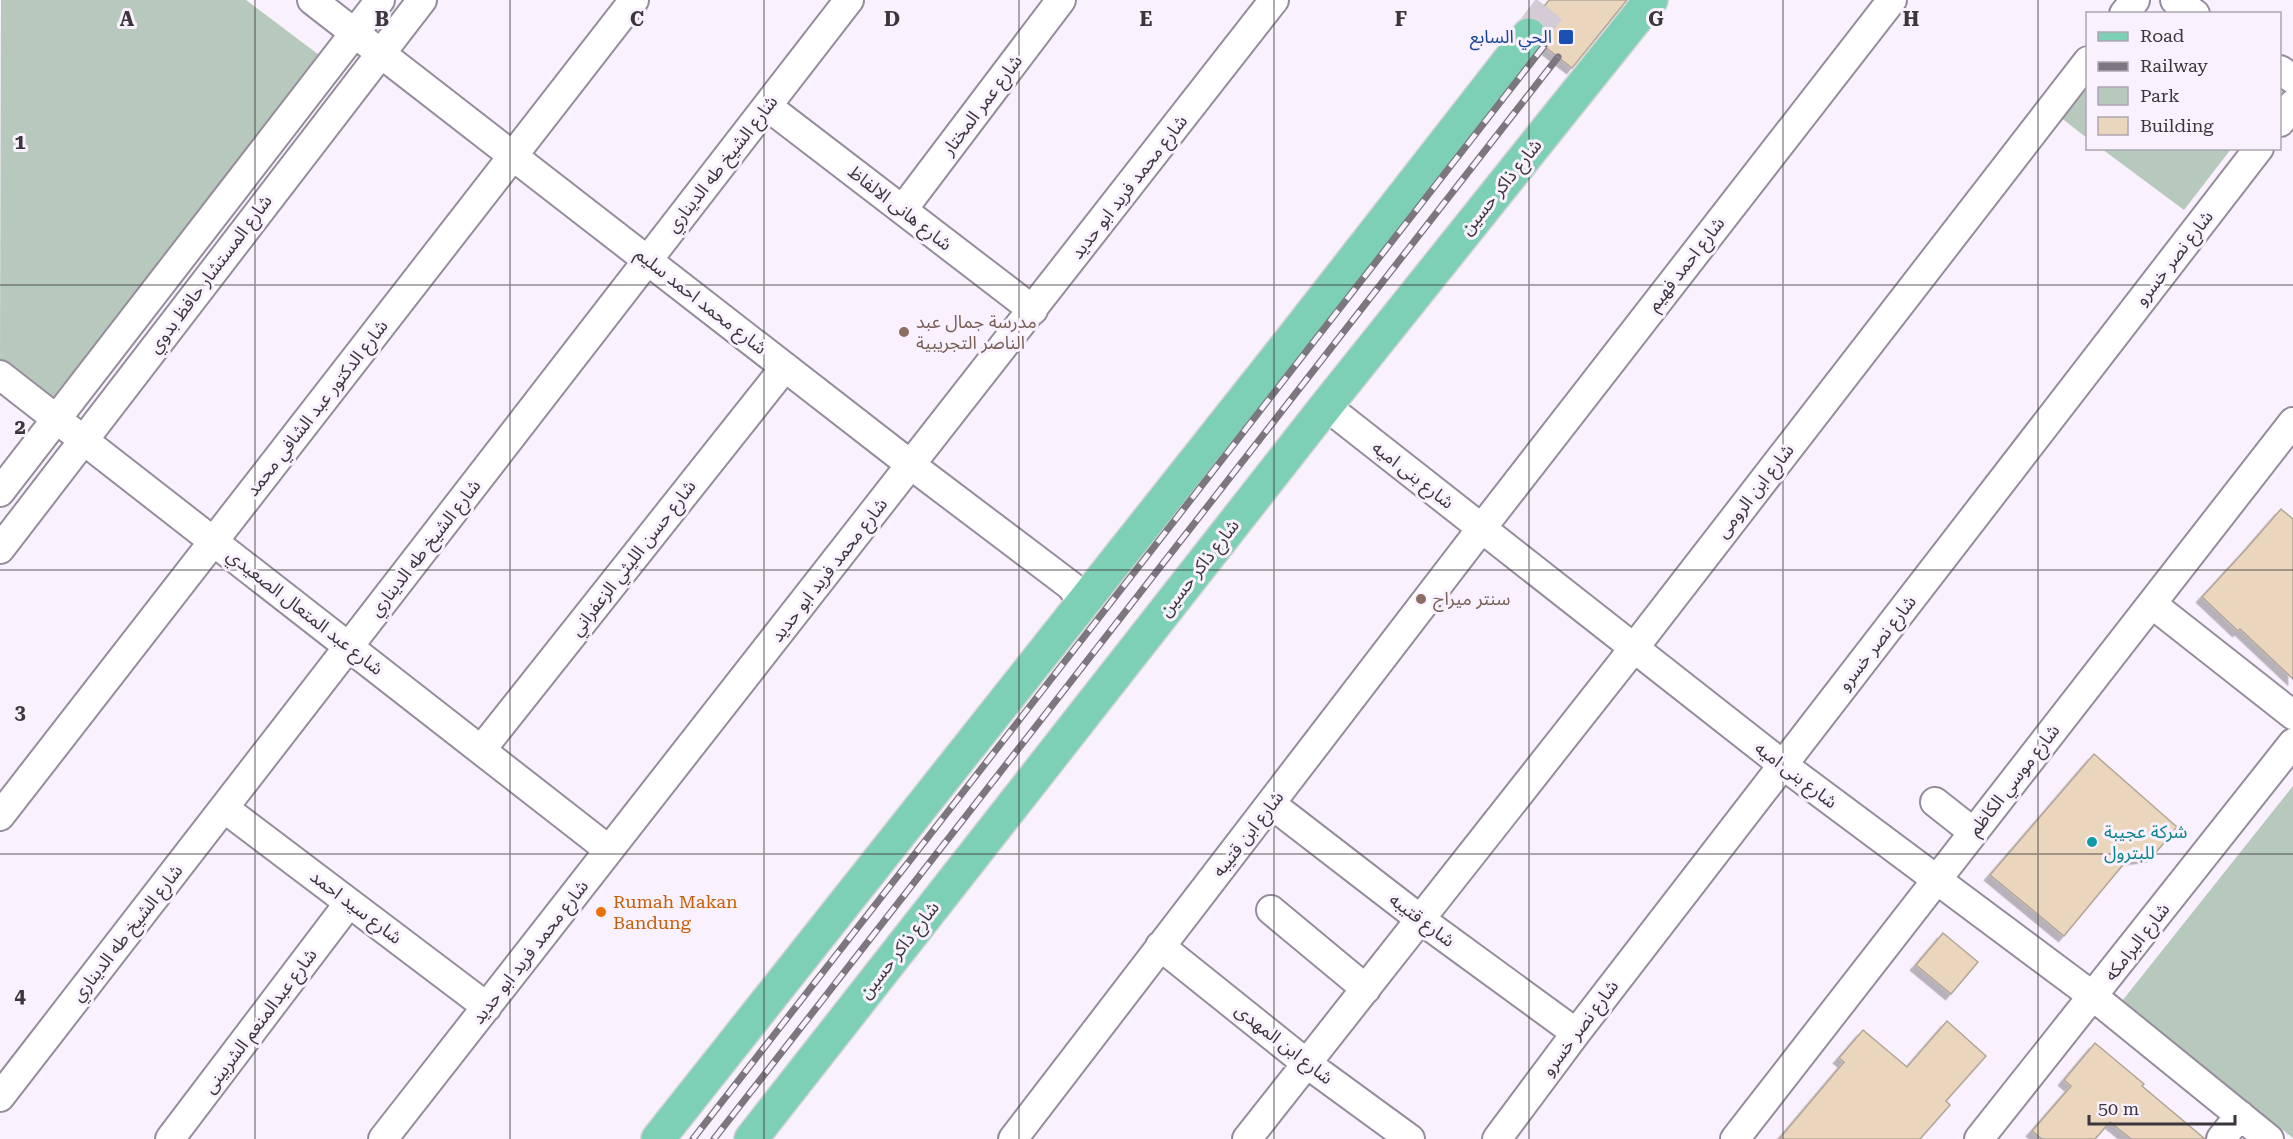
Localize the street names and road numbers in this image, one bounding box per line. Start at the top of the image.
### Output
street label: شارع عمر المختار [936,50,1029,162]
street label: شارع الشيخ طه الديناري [662,91,785,239]
street label: شارع محمد فريد ابو حديد [1066,111,1194,265]
street label: شارع ذاكر حسين [1456,134,1549,241]
street label: شارع هانى الالفاظ [842,161,956,258]
street label: شارع المستشار حافظ بدوي [143,191,279,359]
street label: شارع نصر خسرو [2130,206,2220,312]
street label: شارع احمد فهيم [1643,213,1732,317]
street label: شارع محمد احمد سليم [629,243,771,362]
street label: شارع الدكتور عبد الشافي محمد [241,316,395,502]
street label: شارع بنى اميه [1366,436,1458,516]
street label: شارع ابن الرومى [1711,440,1801,544]
street label: شارع الشيخ طه الديناري [365,475,488,623]
street label: شارع حسن الليثي الزعفراني [565,476,703,642]
street label: شارع محمد فريد ابو حديد [766,494,894,648]
street label: شارع ذاكر حسين [1154,515,1246,623]
street label: شارع عبد المتعال الصعيدي [221,544,387,682]
street label: شارع نصر خسرو [1833,591,1923,697]
street label: شارع موسي الكاظم [1964,720,2067,842]
street label: شارع بنى اميه [1749,737,1842,816]
street label: شارع ابن قتيبه [1208,787,1291,883]
street label: شارع الشيخ طه الديناري [67,860,190,1008]
street label: شارع سيد احمد [304,865,406,951]
street label: شارع محمد فريد ابو حديد [467,876,595,1030]
street label: شارع قتيبه [1383,888,1459,954]
street label: شارع ذاكر حسين [854,897,946,1005]
street label: شارع البرامكه [2100,899,2177,987]
street label: شارع عبدالمنعم الشربينى [198,944,324,1100]
street label: شارع نصر خسرو [1537,976,1626,1082]
street label: شارع ابن المهدى [1229,999,1337,1091]

